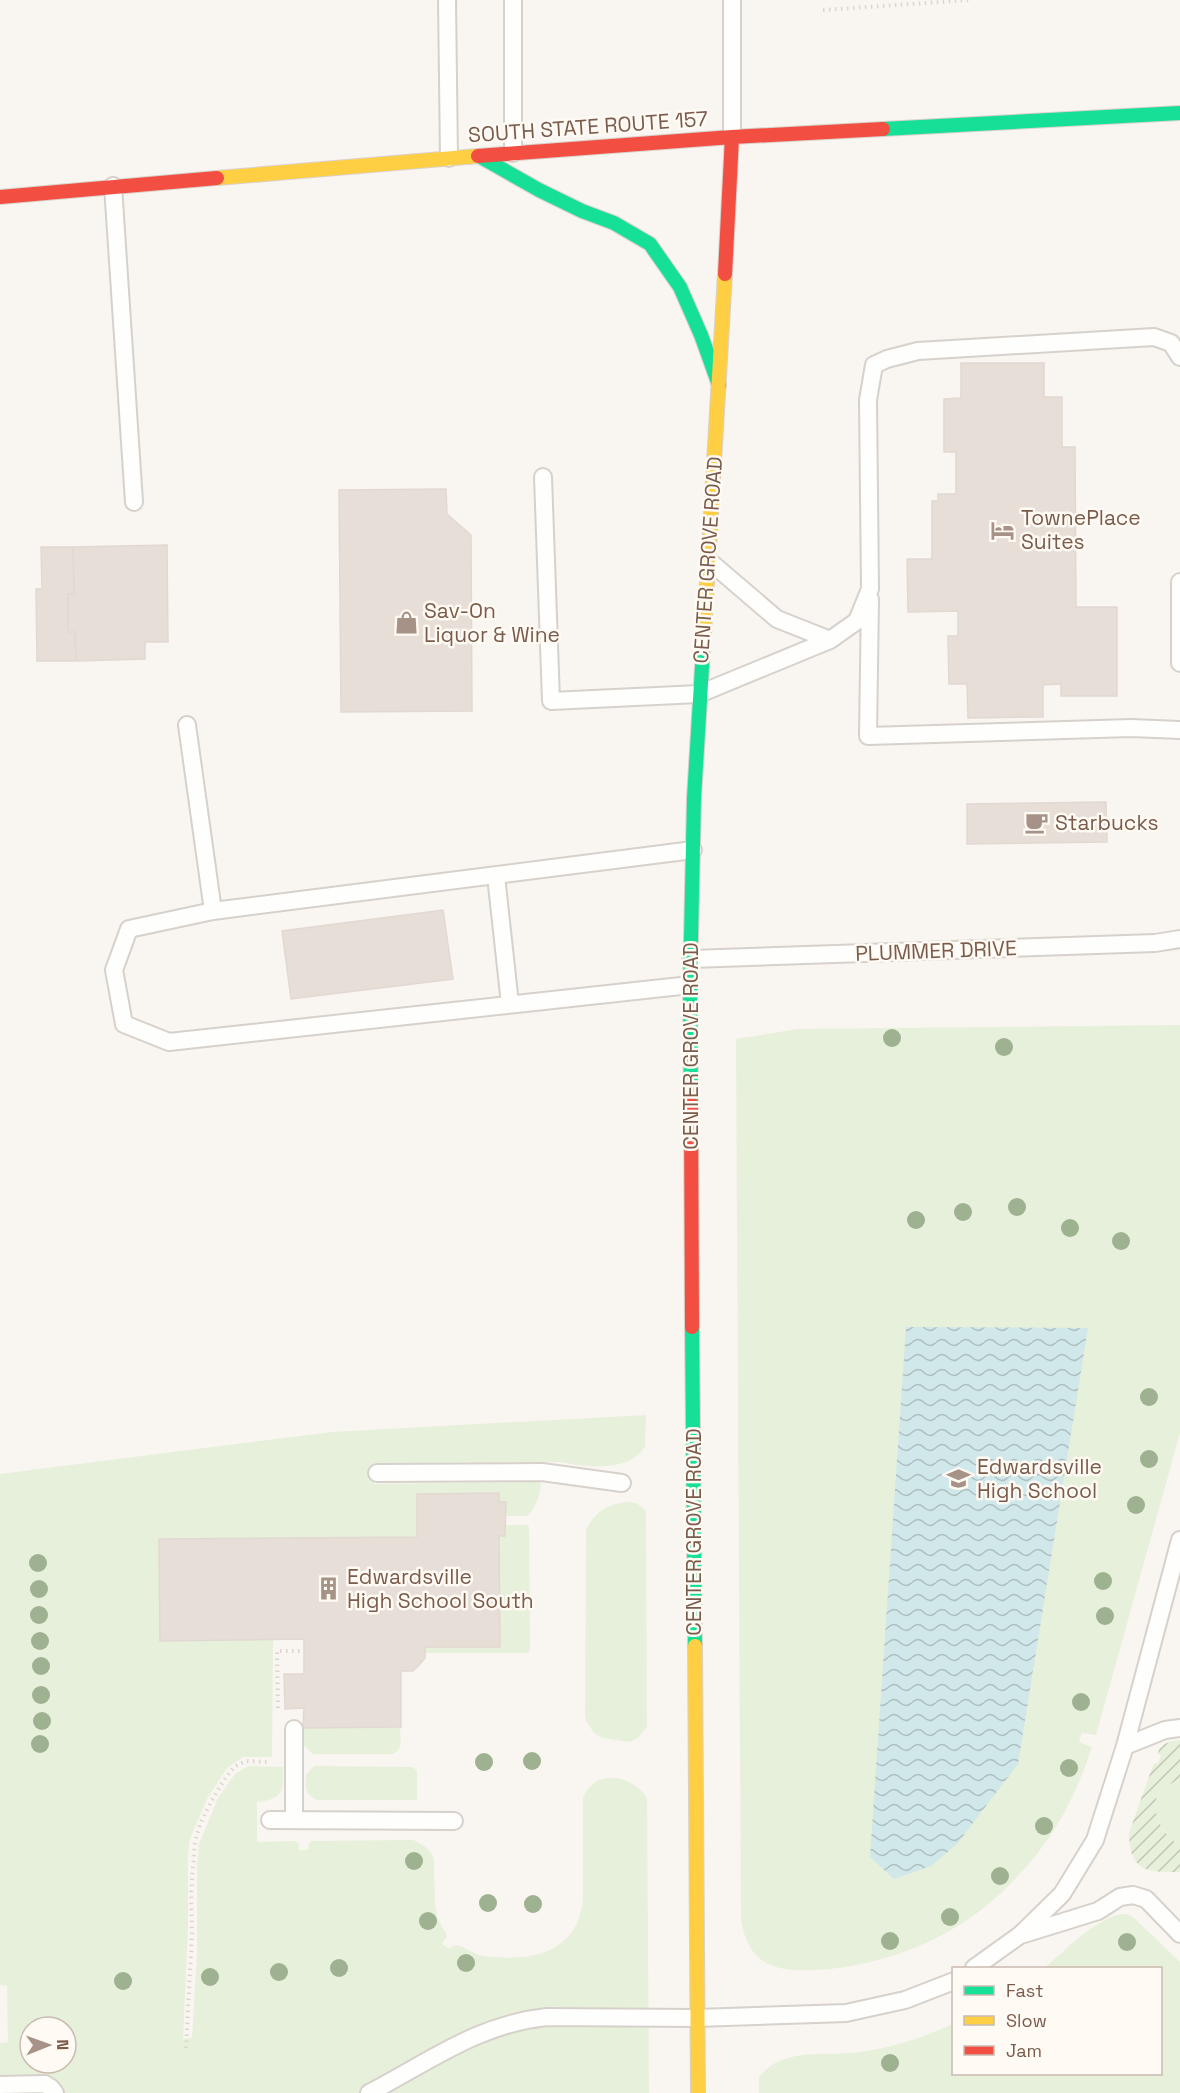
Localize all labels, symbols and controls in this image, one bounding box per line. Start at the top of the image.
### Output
street label: SOUTH STATE ROUTE 157 [467,105,709,148]
street label: CENTER GROVE ROAD [687,456,728,664]
place label: TownePlace Suites [1021,504,1141,555]
hotel icon: TownePlace Suites [990,517,1016,543]
place label: Sav-On Liquor & Wine [424,597,560,648]
shop icon: Sav-On Liquor & Wine [393,610,419,636]
place label: Starbucks [1055,809,1159,836]
cafe icon: Starbucks [1024,810,1050,836]
street label: PLUMMER DRIVE [855,934,1017,967]
street label: CENTER GROVE ROAD [677,942,704,1150]
street label: CENTER GROVE ROAD [680,1428,707,1636]
place label: Edwardsville High School [977,1453,1102,1504]
school or university icon: Edwardsville High School [946,1466,972,1492]
place label: Edwardsville High School South [347,1563,534,1614]
building icon: Edwardsville High School South [316,1576,342,1602]
legend [952,1967,1162,2075]
text: Fast [1006,1979,1043,2002]
text: Slow [1006,2009,1047,2032]
north arrow [18,2015,78,2075]
text: N [52,2039,73,2050]
text: Jam [1006,2039,1042,2062]

